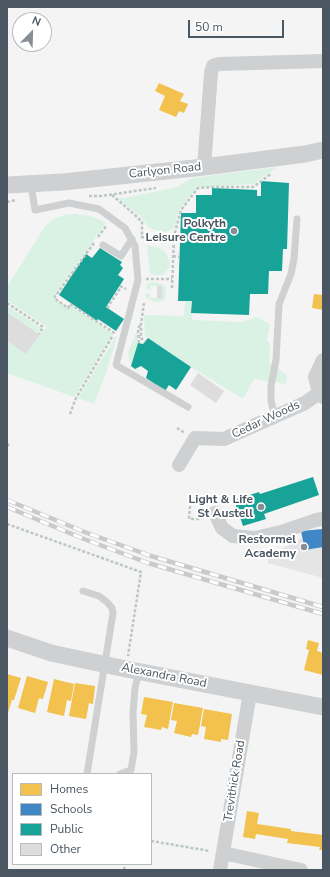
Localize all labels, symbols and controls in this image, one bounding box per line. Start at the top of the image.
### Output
north arrow [12,12,52,52]
scale bar [190,12,286,38]
text: N [30,13,43,30]
text: 50 m [195,19,223,35]
street label: Carlyon Road [128,160,202,182]
place label: Polkyth Leisure Centre [146,217,226,245]
marker: Polkyth Leisure Centre [229,226,239,236]
street label: Cedar Woods [230,398,302,442]
place label: Light & Life St Austell [189,493,253,521]
marker: Light & Life St Austell [256,502,266,512]
place label: Restormel Academy [239,533,296,561]
marker: Restormel Academy [299,542,309,552]
street label: Alexandra Road [120,661,208,691]
street label: Trevithick Road [221,739,249,823]
legend [12,773,152,865]
text: Homes [50,781,88,797]
text: Schools [50,801,92,817]
text: Public [50,821,83,837]
text: Other [50,841,81,857]

